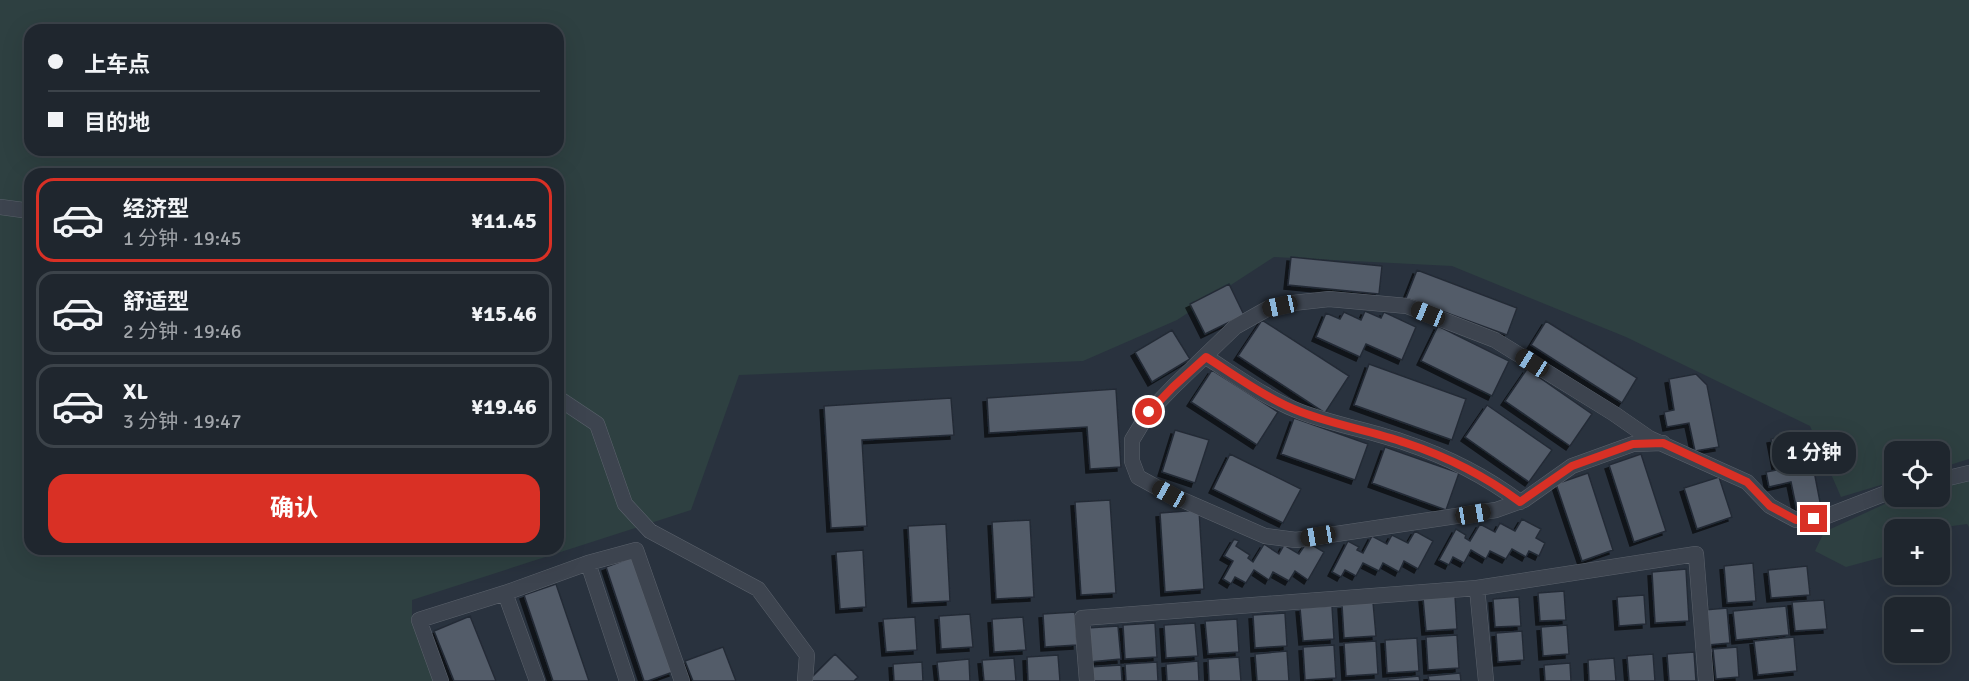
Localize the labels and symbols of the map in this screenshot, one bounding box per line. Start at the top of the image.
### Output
car [1261,293,1299,319]
car [1408,299,1448,329]
car [1512,346,1552,380]
route start [1135,398,1162,425]
callout: 1 分钟 [1772,432,1856,474]
car [1149,477,1189,511]
car [1454,502,1492,526]
route end [1800,505,1827,532]
car [1299,524,1337,548]

